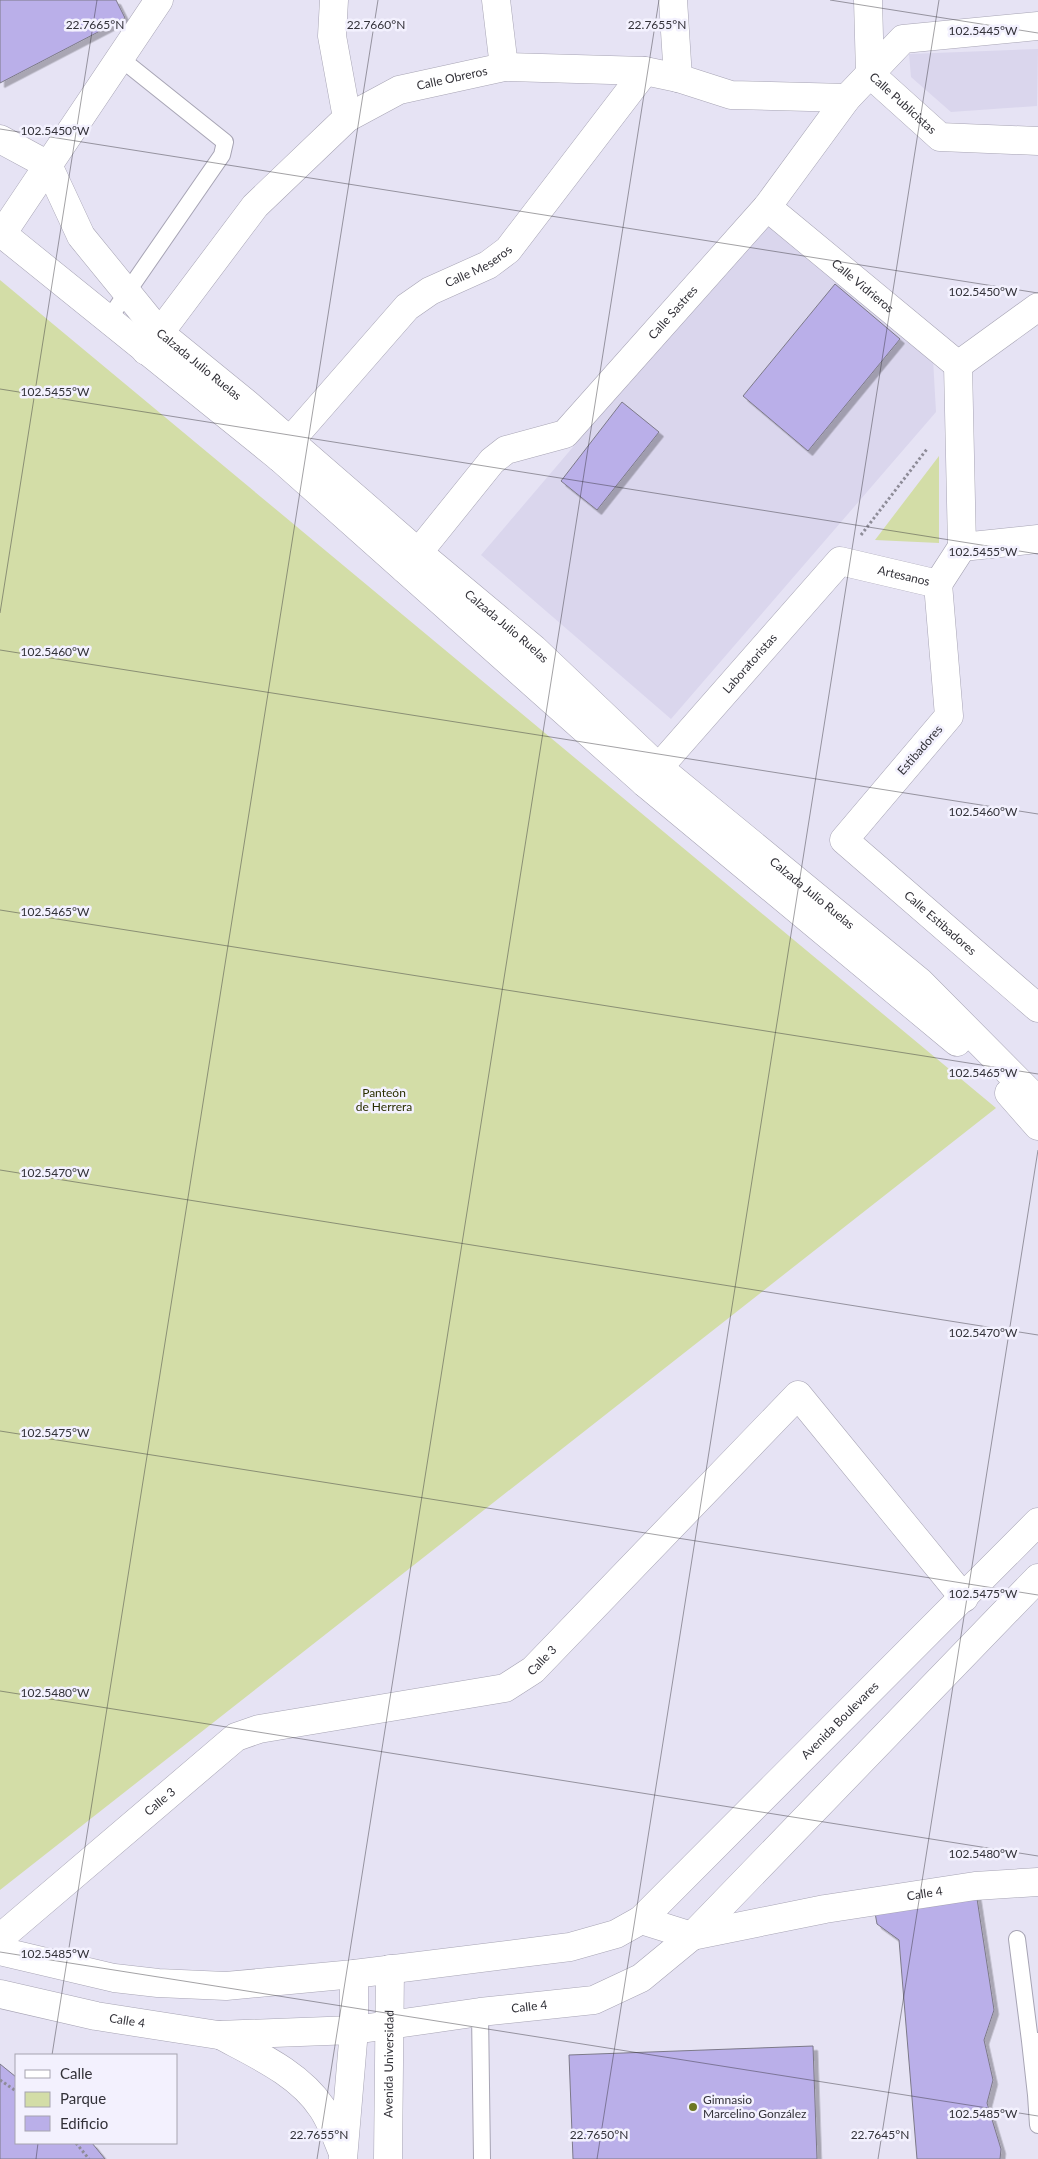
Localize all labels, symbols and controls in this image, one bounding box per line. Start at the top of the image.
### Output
text: 22.7665°N [66,17,124,32]
text: 22.7660°N [347,17,405,32]
text: 22.7655°N [628,17,686,32]
text: 102.5445°W [949,23,1018,38]
street label: Calle Obreros [415,63,489,93]
street label: Calle Publicistas [867,69,940,137]
text: 102.5450°W [21,123,90,138]
street label: Calle Meseros [443,243,515,290]
street label: Calle Vidrieros [829,256,897,316]
street label: Calle Sastres [645,282,700,342]
text: 102.5450°W [949,284,1018,299]
street label: Calzada Julio Ruelas [154,325,245,403]
text: 102.5455°W [21,384,90,399]
text: 102.5455°W [949,544,1018,559]
street label: Artesanos [876,562,931,589]
street label: Calzada Julio Ruelas [462,586,552,666]
street label: Laboratoristas [719,630,780,696]
text: 102.5460°W [21,644,90,659]
street label: Estibadores [894,722,945,778]
text: 102.5460°W [949,804,1018,819]
street label: Calzada Julio Ruelas [767,854,858,932]
street label: Calle Estibadores [901,888,979,958]
text: 102.5465°W [21,904,90,919]
text: 102.5465°W [949,1065,1018,1080]
park label: Panteón de Herrera [356,1085,412,1114]
text: 102.5470°W [21,1165,90,1180]
text: 102.5470°W [949,1325,1018,1340]
text: 102.5475°W [21,1425,90,1440]
text: 102.5475°W [949,1586,1018,1601]
street label: Calle 3 [524,1642,560,1679]
street label: Avenida Boulevares [798,1678,881,1762]
text: 102.5480°W [21,1685,90,1700]
street label: Calle 3 [141,1784,178,1819]
text: 102.5480°W [949,1846,1018,1861]
street label: Calle 4 [906,1883,944,1903]
text: 102.5485°W [21,1946,90,1961]
street label: Calle 4 [511,1997,548,2016]
street label: Calle 4 [108,2010,146,2031]
street label: Avenida Universidad [380,2010,397,2118]
legend [15,2054,178,2144]
text: Calle [60,2064,93,2082]
text: Parque [60,2089,106,2107]
place label: Gimnasio Marcelino González [703,2092,807,2121]
marker: Gimnasio Marcelino González [687,2101,699,2113]
text: 102.5485°W [949,2106,1018,2121]
text: Edificio [60,2114,108,2132]
text: 22.7655°N [290,2127,348,2142]
text: 22.7650°N [570,2127,628,2142]
text: 22.7645°N [851,2127,909,2142]

